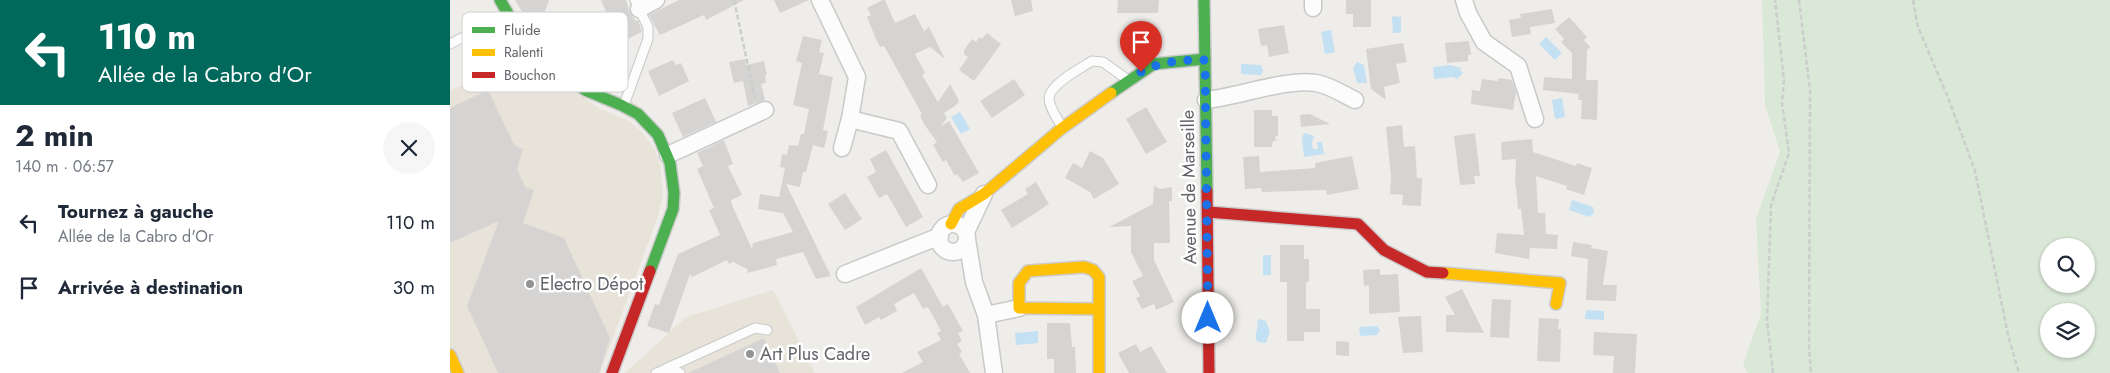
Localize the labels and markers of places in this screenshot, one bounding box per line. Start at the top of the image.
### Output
pin [1120,21,1162,72]
place label: Electro Dépot [540,271,644,297]
marker: Electro Dépot [524,278,536,290]
place label: Art Plus Cadre [760,341,870,367]
marker: Art Plus Cadre [744,348,756,360]

